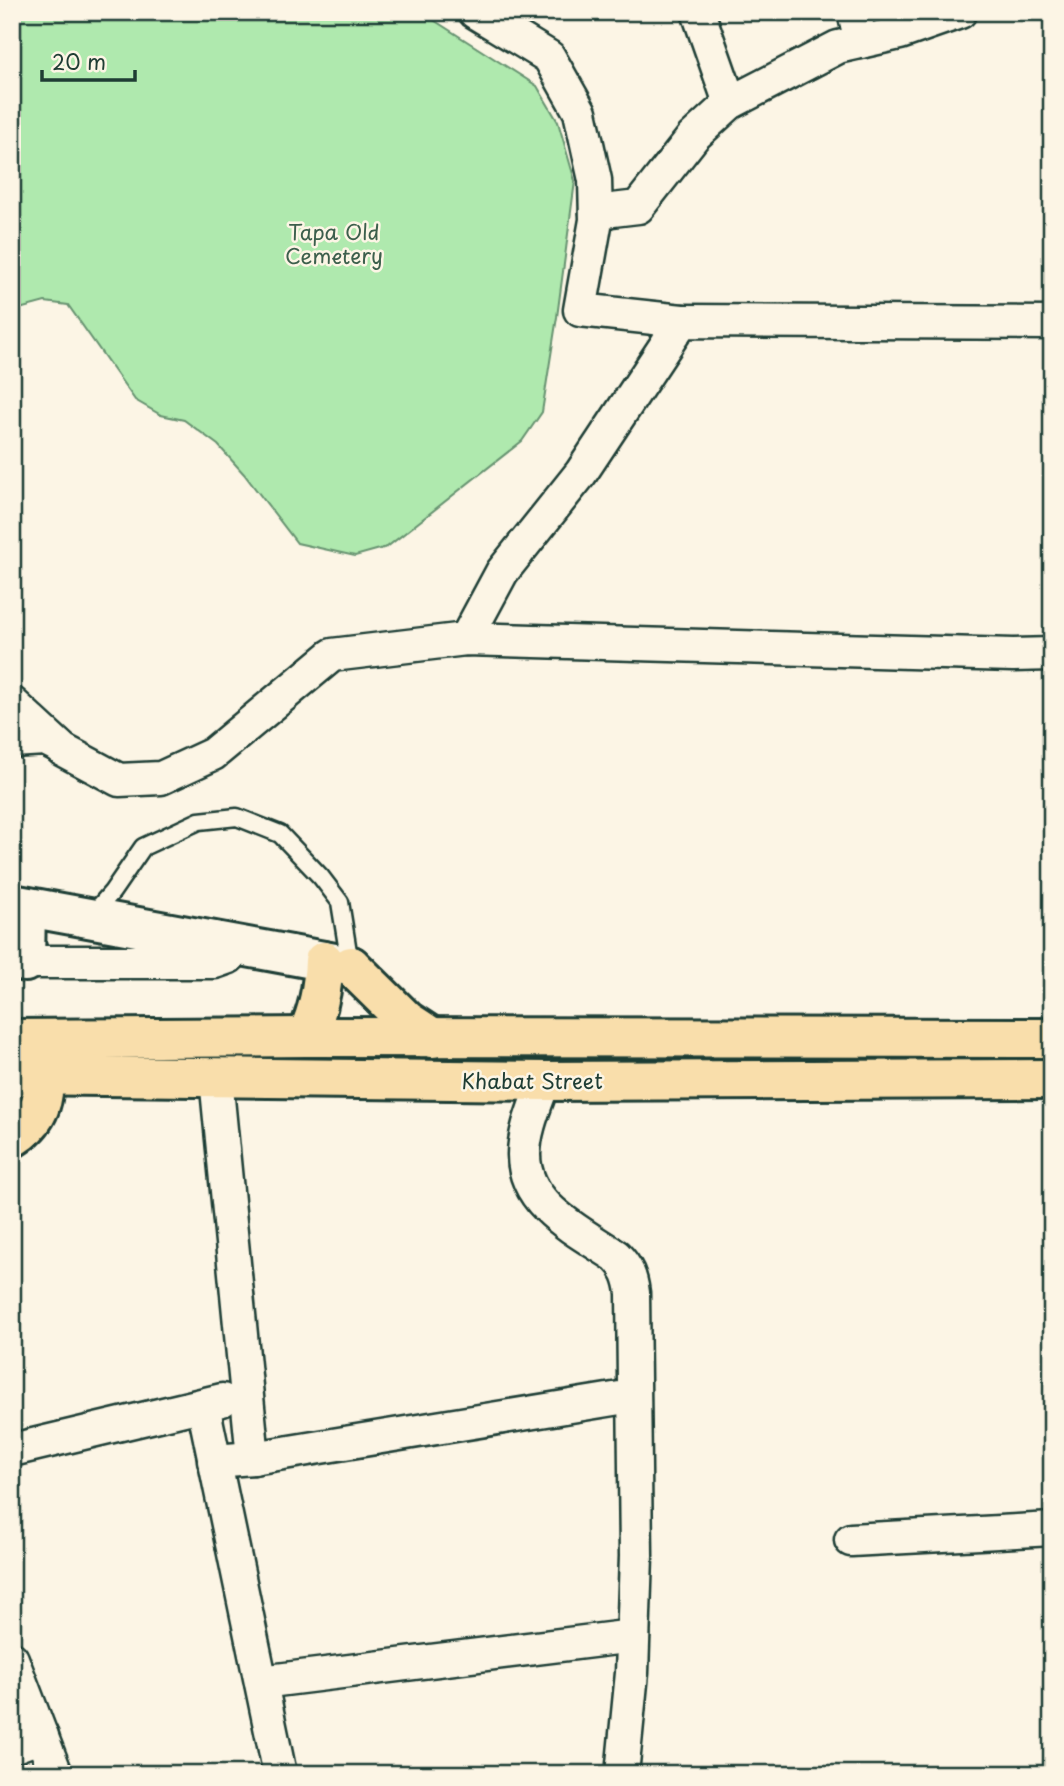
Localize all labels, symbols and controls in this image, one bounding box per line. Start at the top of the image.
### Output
scale bar [42,38,135,82]
text: 20 m [52,45,106,77]
park label: Tapa Old Cemetery [285,215,383,271]
street label: Khabat Street [461,1064,603,1096]

